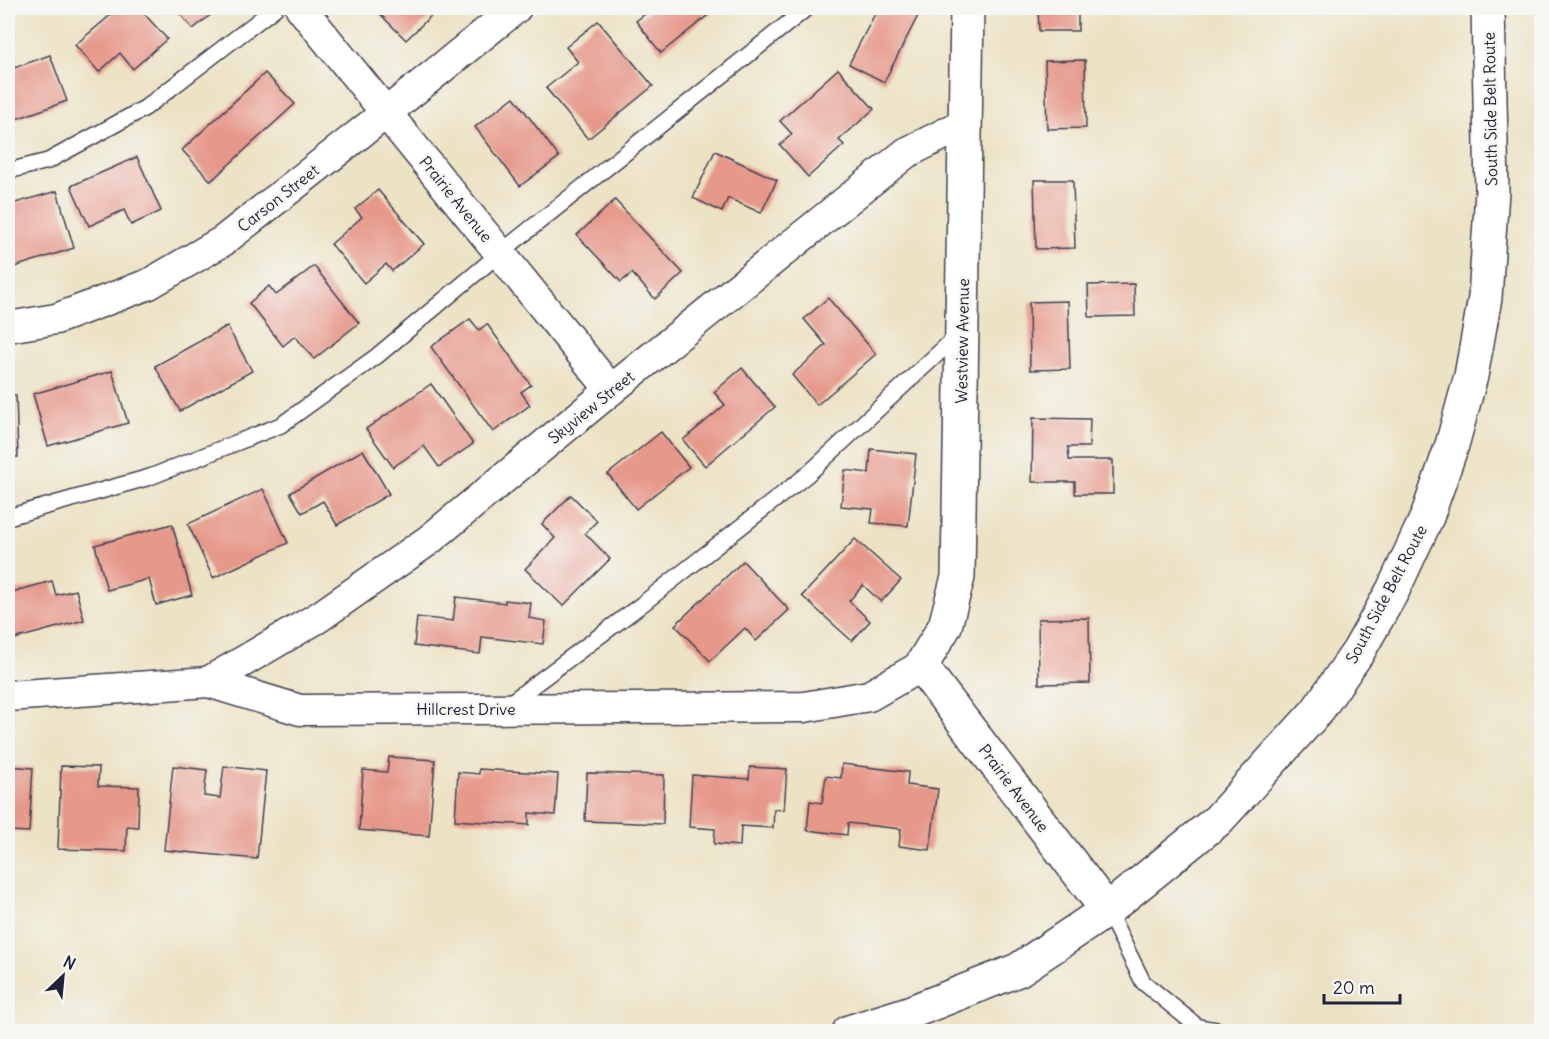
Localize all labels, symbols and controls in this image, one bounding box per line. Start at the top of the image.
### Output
street label: South Side Belt Route [1479,32,1501,186]
street label: Prairie Avenue [415,152,497,246]
street label: Carson Street [233,160,323,236]
street label: Westview Avenue [951,278,973,404]
street label: Skyview Street [544,366,639,448]
street label: South Side Belt Route [1341,521,1431,667]
street label: Hillcrest Drive [416,699,516,719]
street label: Prairie Avenue [974,740,1054,836]
north arrow [33,946,93,1006]
text: N [60,951,79,974]
scale bar [1324,967,1400,1005]
text: 20 m [1333,976,1375,999]

